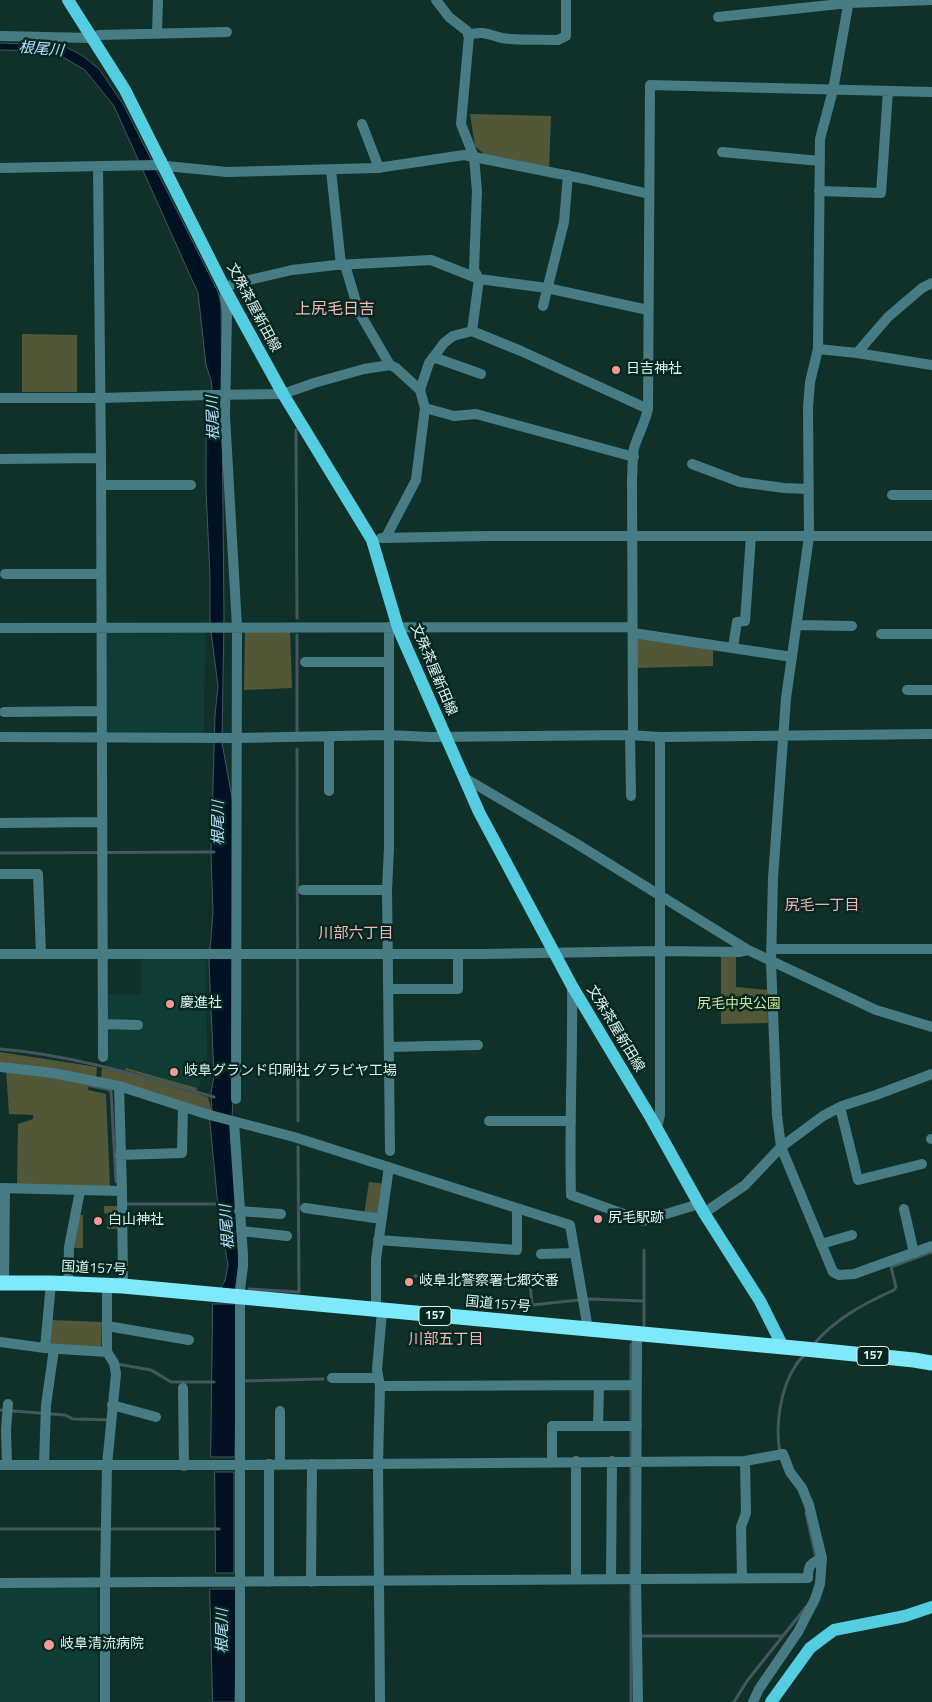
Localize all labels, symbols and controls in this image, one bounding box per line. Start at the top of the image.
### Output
water label: 根尾川 [18,39,64,61]
street label: 文殊茶屋新田線 [223,261,283,355]
district label: 上尻毛日吉 [295,300,375,320]
place label: 日吉神社 [626,362,682,378]
marker: 日吉神社 [610,364,622,376]
water label: 根尾川 [204,395,224,441]
street label: 文殊茶屋新田線 [406,622,460,718]
water label: 根尾川 [210,801,228,845]
district label: 尻毛一丁目 [785,897,859,915]
district label: 川部六丁目 [319,925,393,943]
street label: 文殊茶屋新田線 [583,983,647,1075]
place label: 慶進社 [180,996,222,1012]
park label: 尻毛中央公園 [697,997,781,1013]
marker: 慶進社 [164,998,176,1010]
place label: 岐阜グランド印刷社 グラビヤ工場 [184,1064,397,1080]
marker: 岐阜グランド印刷社 グラビヤ工場 [168,1066,180,1078]
water label: 根尾川 [217,1204,239,1250]
place label: 尻毛駅跡 [608,1211,664,1227]
place label: 白山神社 [108,1213,164,1229]
marker: 尻毛駅跡 [592,1213,604,1225]
marker: 白山神社 [92,1215,104,1227]
street label: 国道157号 [61,1259,127,1279]
place label: 岐阜北警察署七郷交番 [419,1274,559,1290]
marker: 岐阜北警察署七郷交番 [403,1276,415,1288]
street label: 国道157号 [465,1294,531,1316]
road number: 157 [419,1306,451,1325]
district label: 川部五丁目 [409,1331,483,1349]
road number: 157 [857,1346,889,1365]
water label: 根尾川 [214,1609,232,1653]
place label: 岐阜清流病院 [60,1637,144,1653]
marker: 岐阜清流病院 [42,1638,56,1652]

